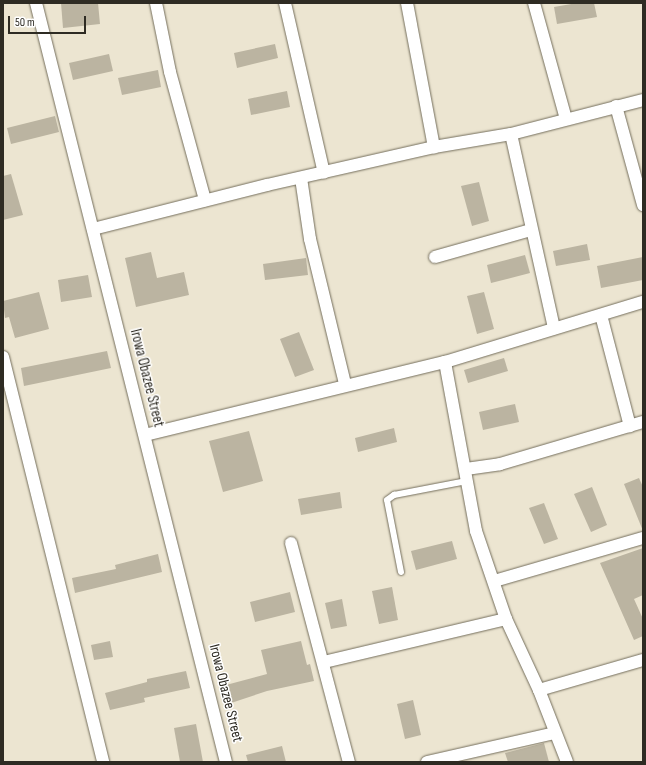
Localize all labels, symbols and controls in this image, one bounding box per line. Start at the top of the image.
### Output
scale bar [10,8,88,34]
text: 50 m [15,15,35,30]
street label: Irowa Obazee Street [126,327,168,429]
street label: Irowa Obazee Street [205,642,247,744]

